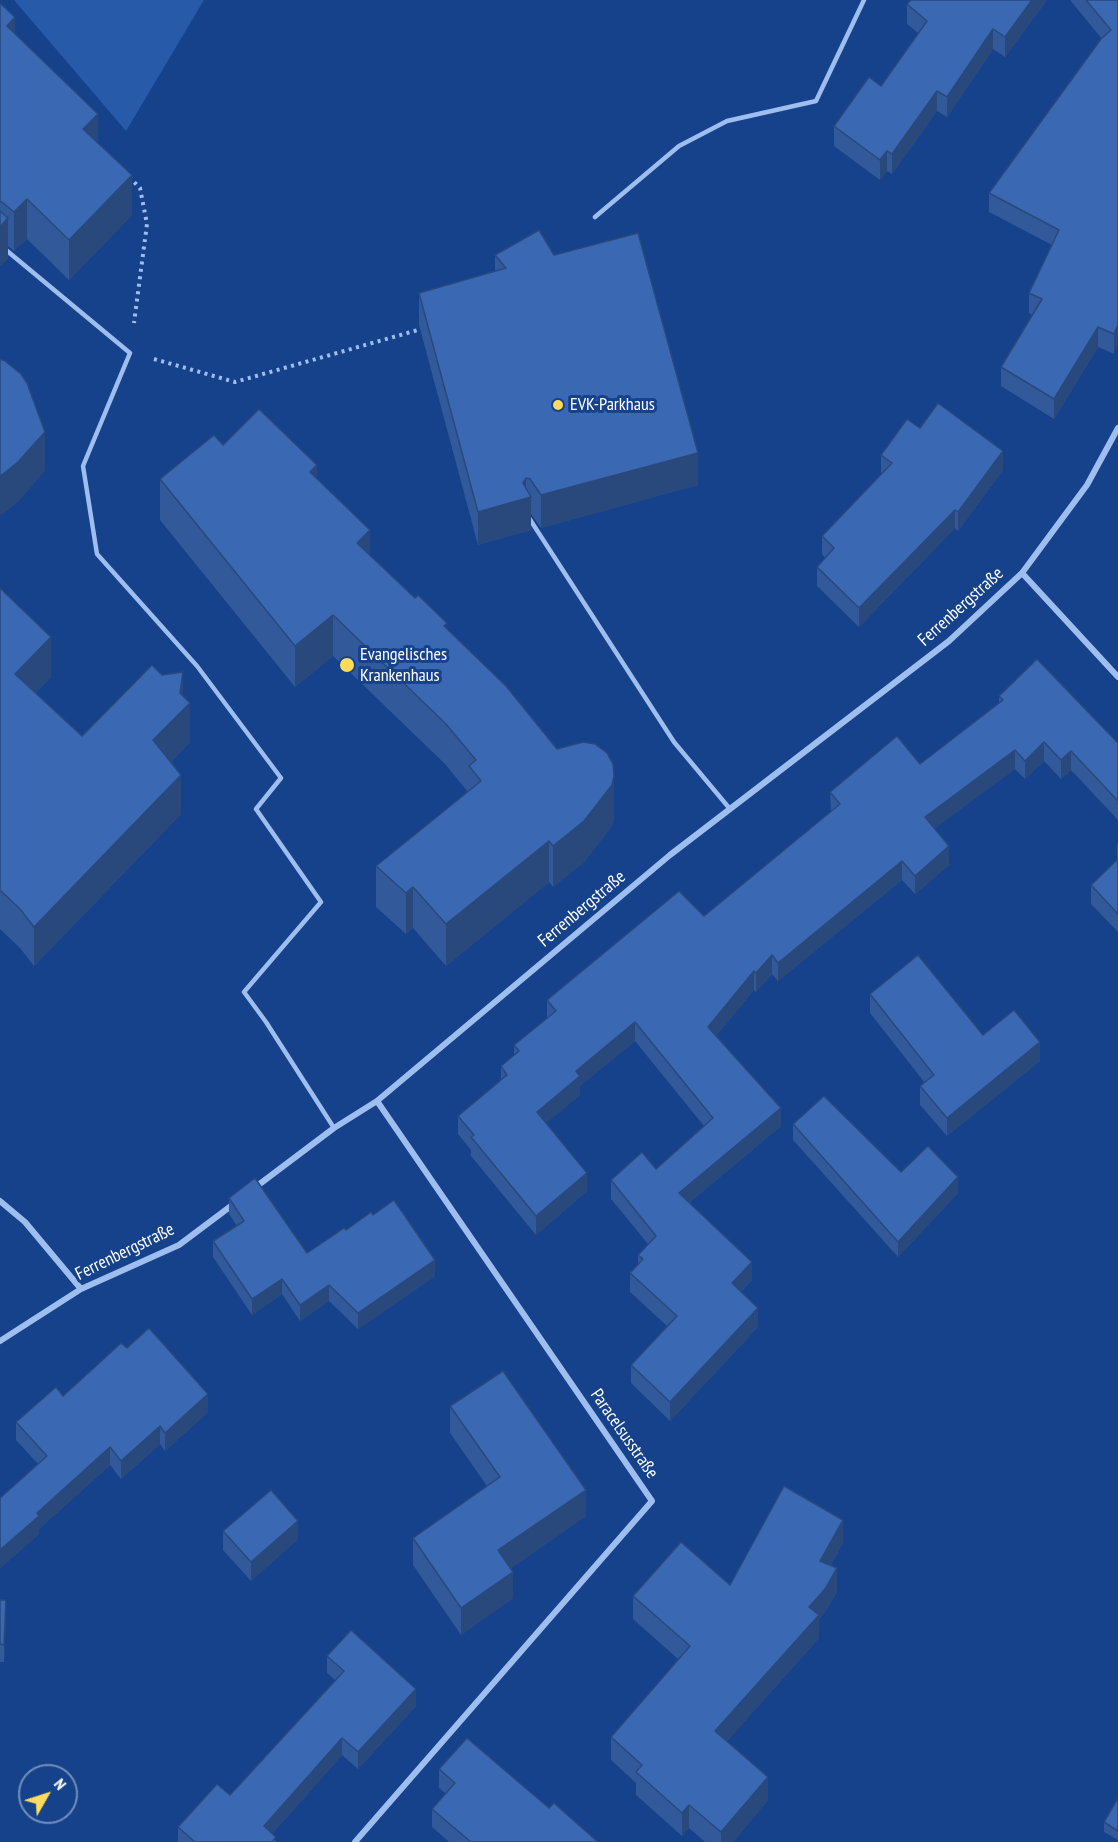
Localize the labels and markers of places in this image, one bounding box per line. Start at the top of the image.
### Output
place label: EVK-Parkhaus [570,394,655,416]
marker: EVK-Parkhaus [551,398,565,412]
place label: Evangelisches Krankenhaus [360,644,447,686]
marker: Evangelisches Krankenhaus [338,656,356,674]

